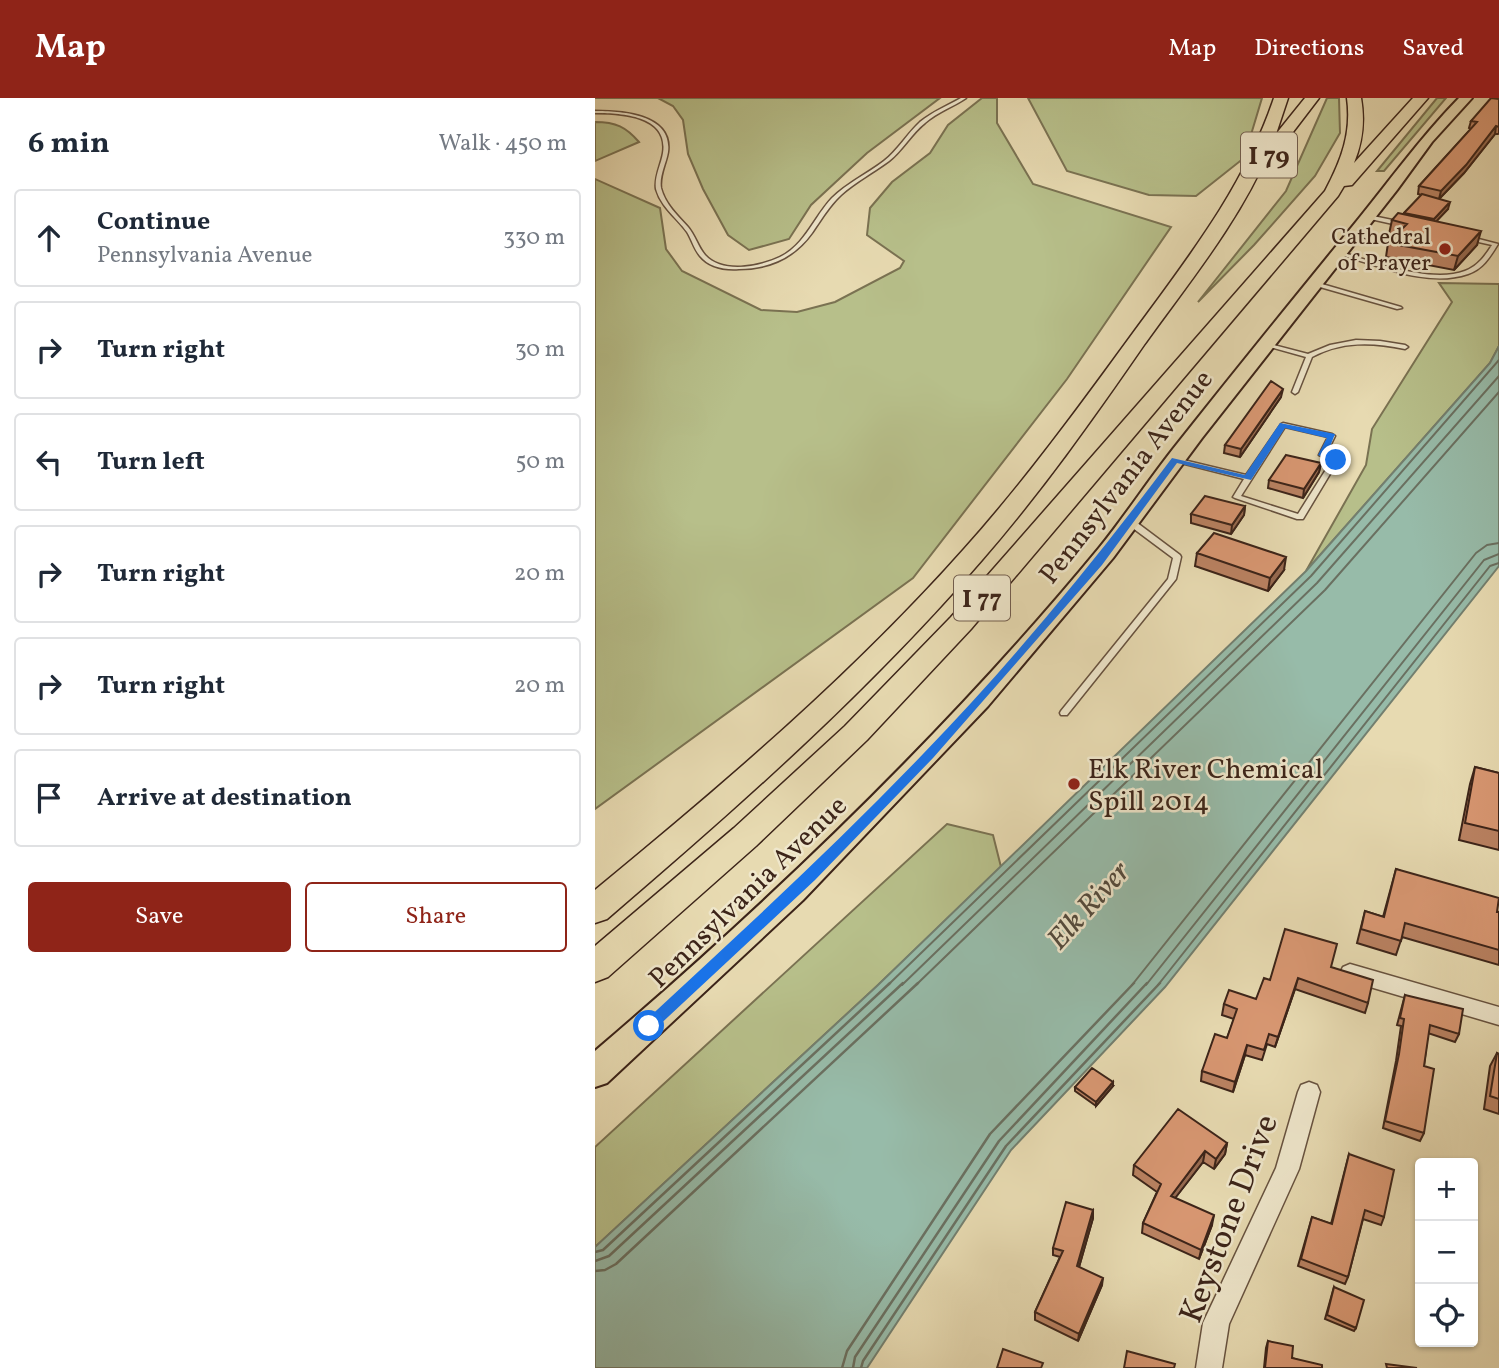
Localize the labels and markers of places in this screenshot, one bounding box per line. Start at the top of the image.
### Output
place label: Cathedral of Prayer [1331,222,1431,280]
marker: Cathedral of Prayer [1437,241,1453,257]
place label: Elk River Chemical Spill 2014 [1088,751,1323,822]
marker: Elk River Chemical Spill 2014 [1066,776,1082,792]

